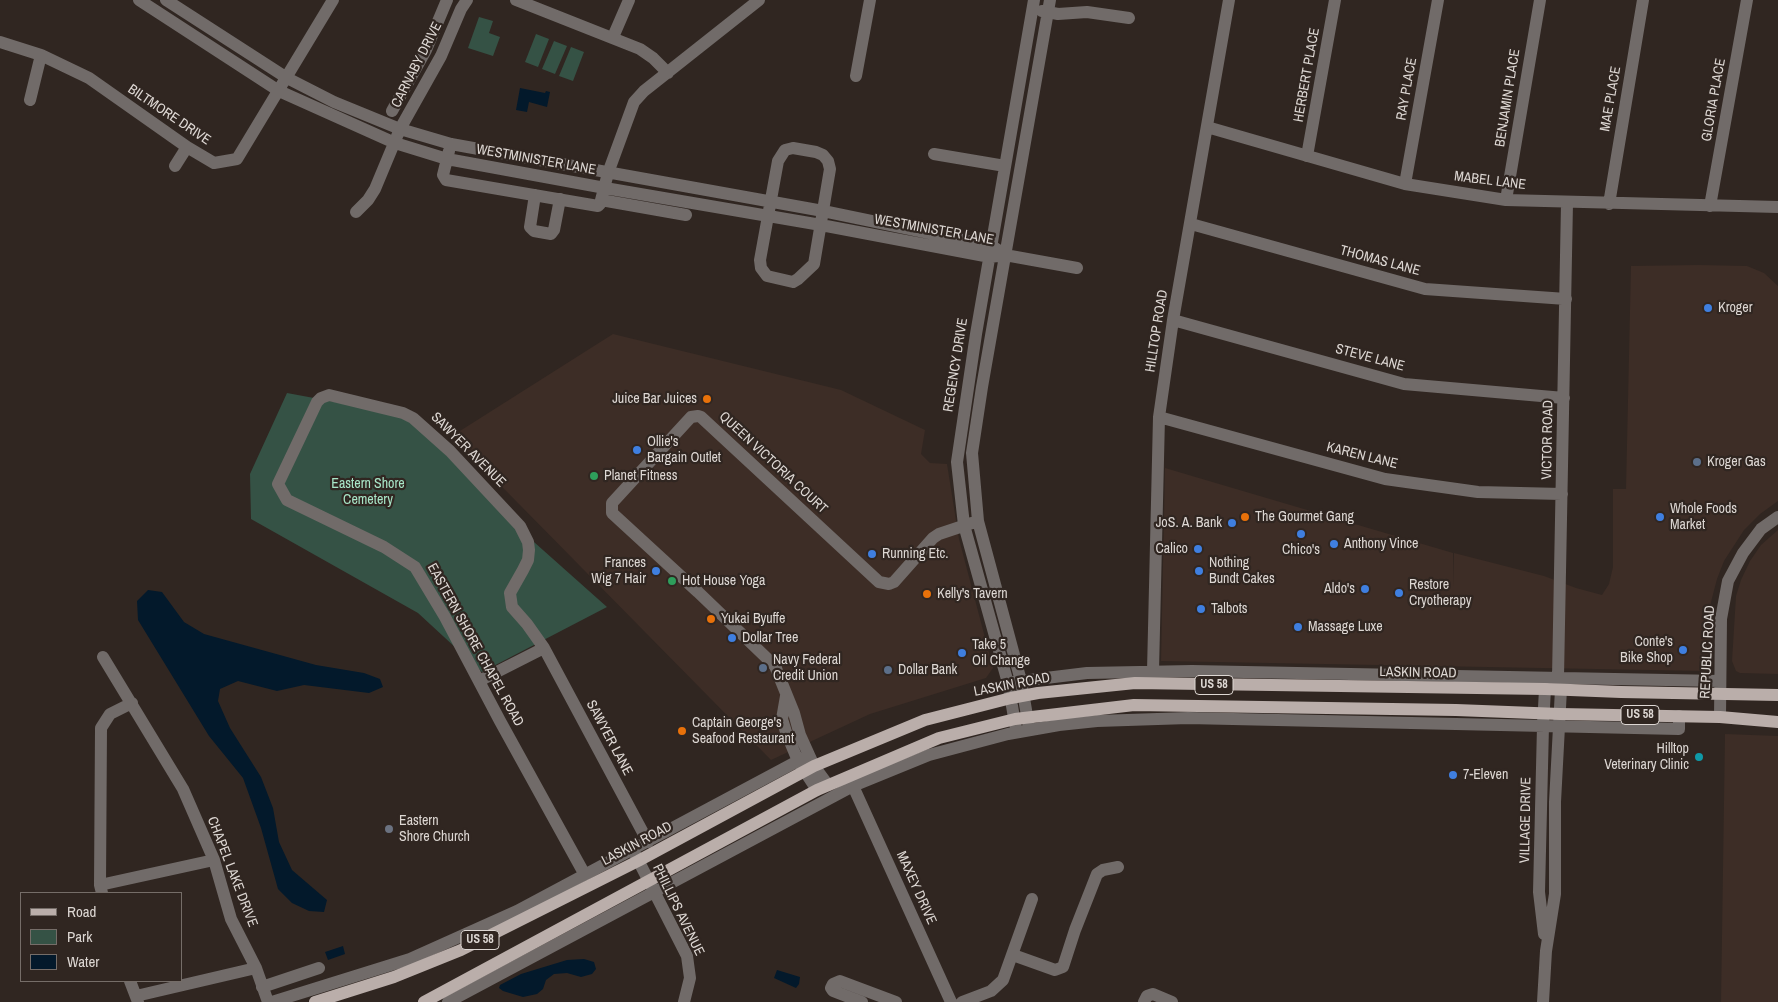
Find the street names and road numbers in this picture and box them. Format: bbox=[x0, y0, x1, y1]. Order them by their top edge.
street label: CARNABY DRIVE bbox=[388, 19, 446, 111]
street label: HERBERT PLACE bbox=[1290, 27, 1324, 123]
street label: BENJAMIN PLACE bbox=[1492, 48, 1524, 148]
street label: RAY PLACE bbox=[1393, 56, 1421, 122]
street label: GLORIA PLACE bbox=[1698, 57, 1730, 143]
street label: MAE PLACE bbox=[1597, 65, 1625, 133]
street label: BILTMORE DRIVE bbox=[124, 81, 214, 149]
street label: WESTMINISTER LANE bbox=[475, 141, 597, 179]
street label: MABEL LANE bbox=[1453, 168, 1527, 194]
street label: WESTMINISTER LANE bbox=[873, 211, 995, 249]
street label: THOMAS LANE bbox=[1338, 242, 1422, 280]
street label: HILLTOP ROAD bbox=[1142, 289, 1172, 373]
street label: REGENCY DRIVE bbox=[940, 317, 972, 413]
street label: STEVE LANE bbox=[1334, 341, 1406, 375]
street label: VICTOR ROAD bbox=[1539, 400, 1557, 480]
street label: QUEEN VICTORIA COURT bbox=[715, 408, 831, 518]
street label: SAWYER AVENUE bbox=[427, 409, 509, 491]
street label: KAREN LANE bbox=[1325, 439, 1399, 473]
street label: EASTERN SHORE CHAPEL ROAD bbox=[423, 561, 527, 729]
street label: REPUBLIC ROAD bbox=[1697, 605, 1719, 699]
street label: LASKIN ROAD bbox=[1379, 664, 1457, 682]
street label: LASKIN ROAD bbox=[973, 669, 1051, 701]
road number: US 58 bbox=[1195, 676, 1233, 694]
street label: SAWYER LANE bbox=[582, 698, 636, 778]
road number: US 58 bbox=[1621, 706, 1659, 724]
street label: VILLAGE DRIVE bbox=[1517, 777, 1535, 863]
street label: CHAPEL LAKE DRIVE bbox=[203, 814, 261, 930]
street label: LASKIN ROAD bbox=[599, 818, 675, 870]
street label: MAXEY DRIVE bbox=[892, 849, 940, 927]
street label: PHILLIPS AVENUE bbox=[649, 861, 707, 959]
road number: US 58 bbox=[461, 930, 499, 950]

